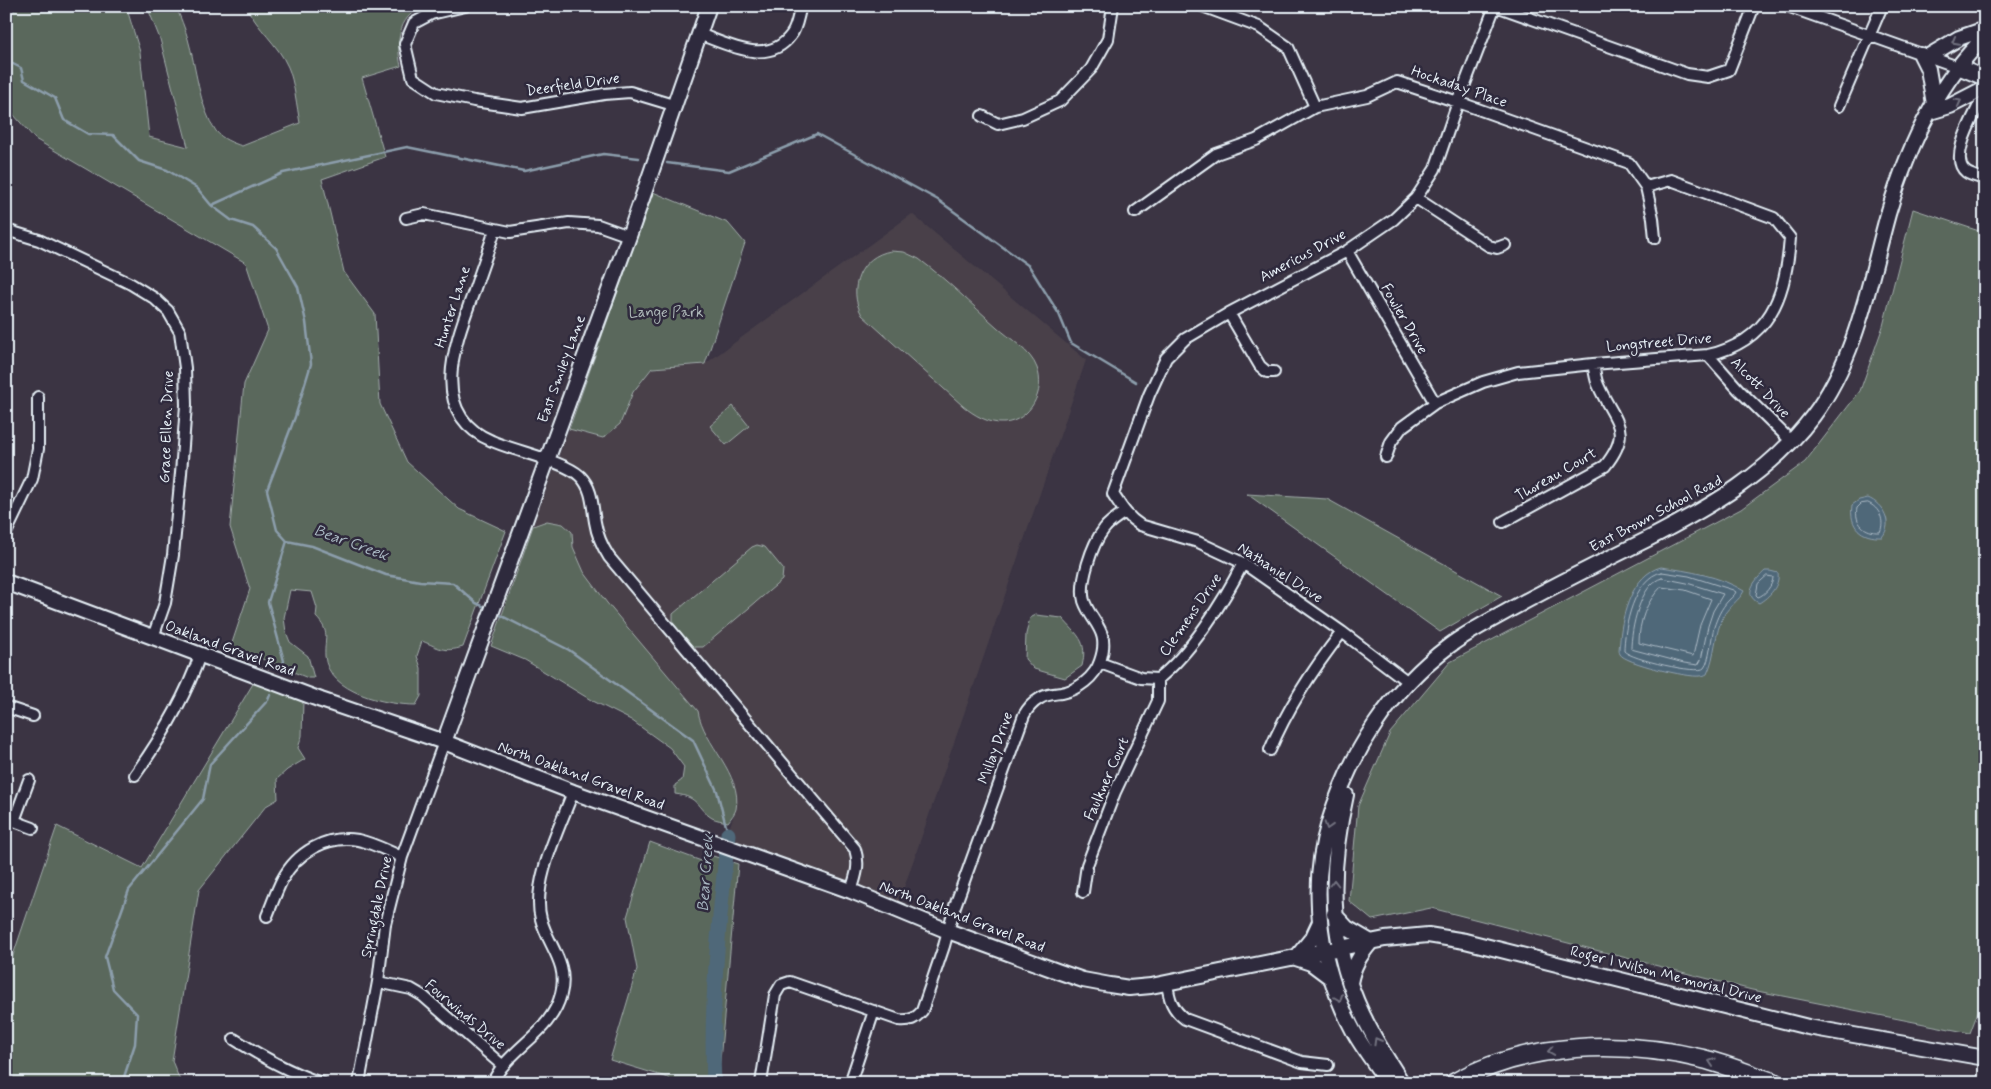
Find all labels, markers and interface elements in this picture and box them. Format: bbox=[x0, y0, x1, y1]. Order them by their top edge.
one-way arrow bbox=[1951, 35, 1960, 45]
street label: Hockaday Place bbox=[1408, 61, 1510, 113]
street label: Deerfield Drive bbox=[525, 69, 621, 101]
one-way arrow bbox=[1953, 98, 1962, 108]
street label: Americus Drive bbox=[1256, 225, 1350, 287]
street label: Hunter Lane bbox=[430, 263, 476, 351]
street label: Fowler Drive bbox=[1376, 280, 1432, 358]
park label: Lange Park bbox=[628, 303, 704, 324]
street label: East Smiley Lane bbox=[533, 312, 591, 426]
street label: Longstreet Drive bbox=[1605, 328, 1713, 359]
street label: Alcott Drive bbox=[1726, 353, 1794, 423]
street label: Grace Ellen Drive bbox=[155, 370, 179, 484]
street label: Thoreau Court bbox=[1512, 444, 1600, 506]
street label: East Brown School Road bbox=[1586, 471, 1726, 557]
water label: Bear Creek bbox=[311, 520, 392, 566]
street label: Nathaniel Drive bbox=[1233, 538, 1327, 608]
street label: Clemens Drive bbox=[1155, 569, 1227, 661]
street label: Oakland Gravel Road bbox=[162, 616, 298, 682]
street label: Millay Drive bbox=[974, 709, 1018, 787]
street label: Faulkner Court bbox=[1080, 734, 1134, 824]
street label: North Oakland Gravel Road bbox=[495, 737, 667, 816]
one-way arrow bbox=[1323, 822, 1333, 830]
water label: Bear Creek bbox=[693, 833, 719, 912]
street label: Springdale Drive bbox=[356, 854, 399, 960]
street label: North Oakland Gravel Road bbox=[876, 876, 1048, 958]
one-way arrow bbox=[1329, 879, 1339, 886]
street label: Roger I Wilson Memorial Drive bbox=[1568, 941, 1764, 1010]
street label: Fourwinds Drive bbox=[420, 975, 510, 1055]
one-way arrow bbox=[1333, 994, 1343, 1002]
one-way arrow bbox=[1373, 1038, 1383, 1047]
one-way arrow bbox=[1547, 1046, 1555, 1056]
one-way arrow bbox=[1708, 1058, 1717, 1068]

